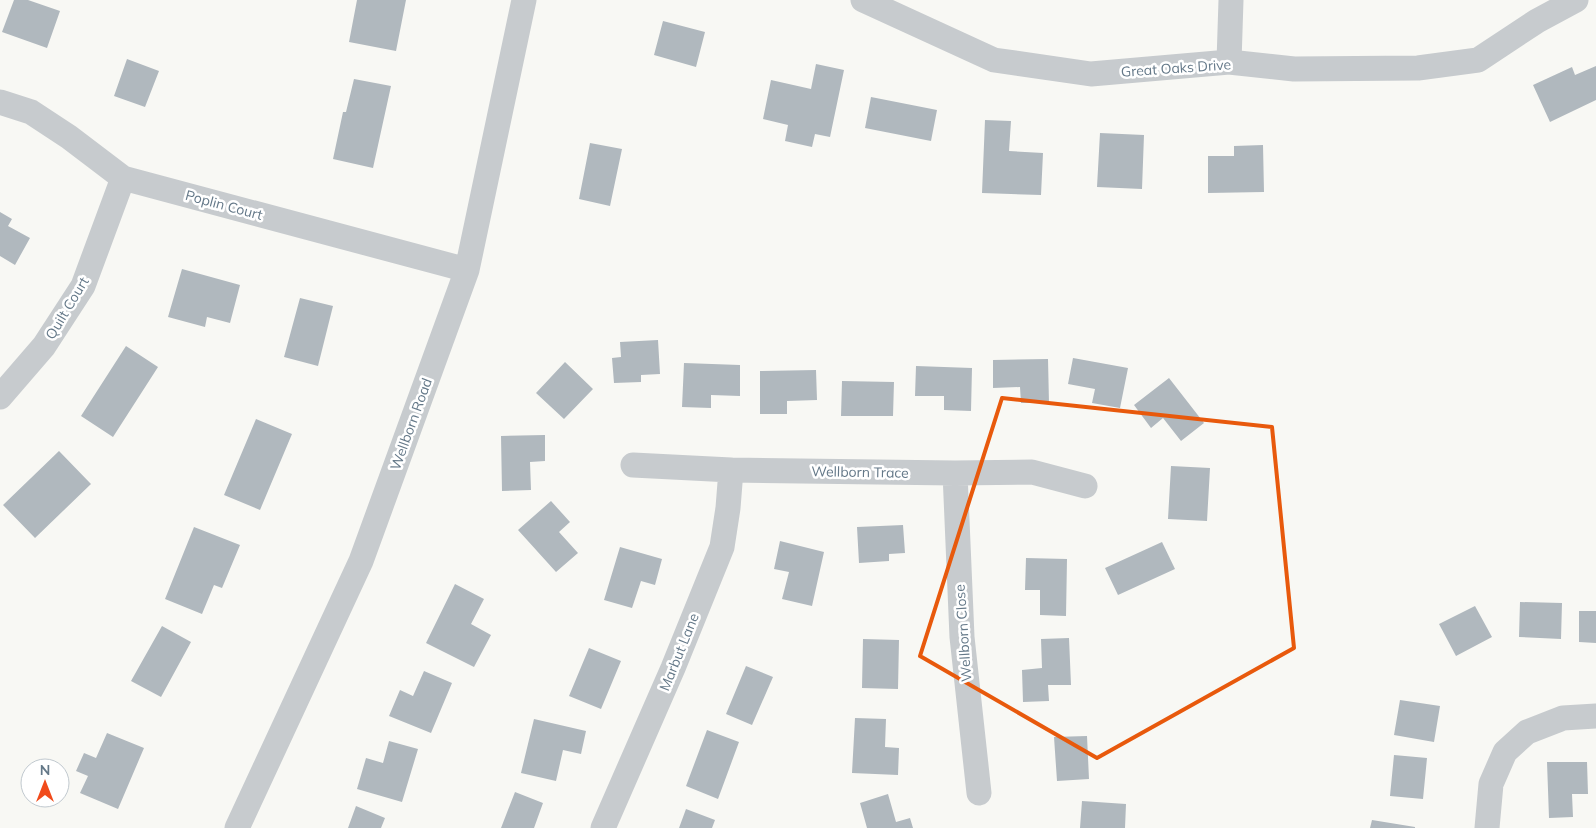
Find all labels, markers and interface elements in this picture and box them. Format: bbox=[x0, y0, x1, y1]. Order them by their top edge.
street label: Great Oaks Drive bbox=[1120, 55, 1232, 81]
street label: Poplin Court bbox=[183, 186, 265, 224]
street label: Quilt Court bbox=[41, 273, 93, 342]
street label: Wellborn Road bbox=[386, 375, 436, 473]
street label: Wellborn Trace bbox=[811, 462, 909, 482]
street label: Wellborn Close bbox=[951, 584, 975, 682]
street label: Marbut Lane bbox=[655, 610, 703, 694]
north arrow bbox=[20, 758, 70, 808]
text: N bbox=[40, 761, 50, 779]

